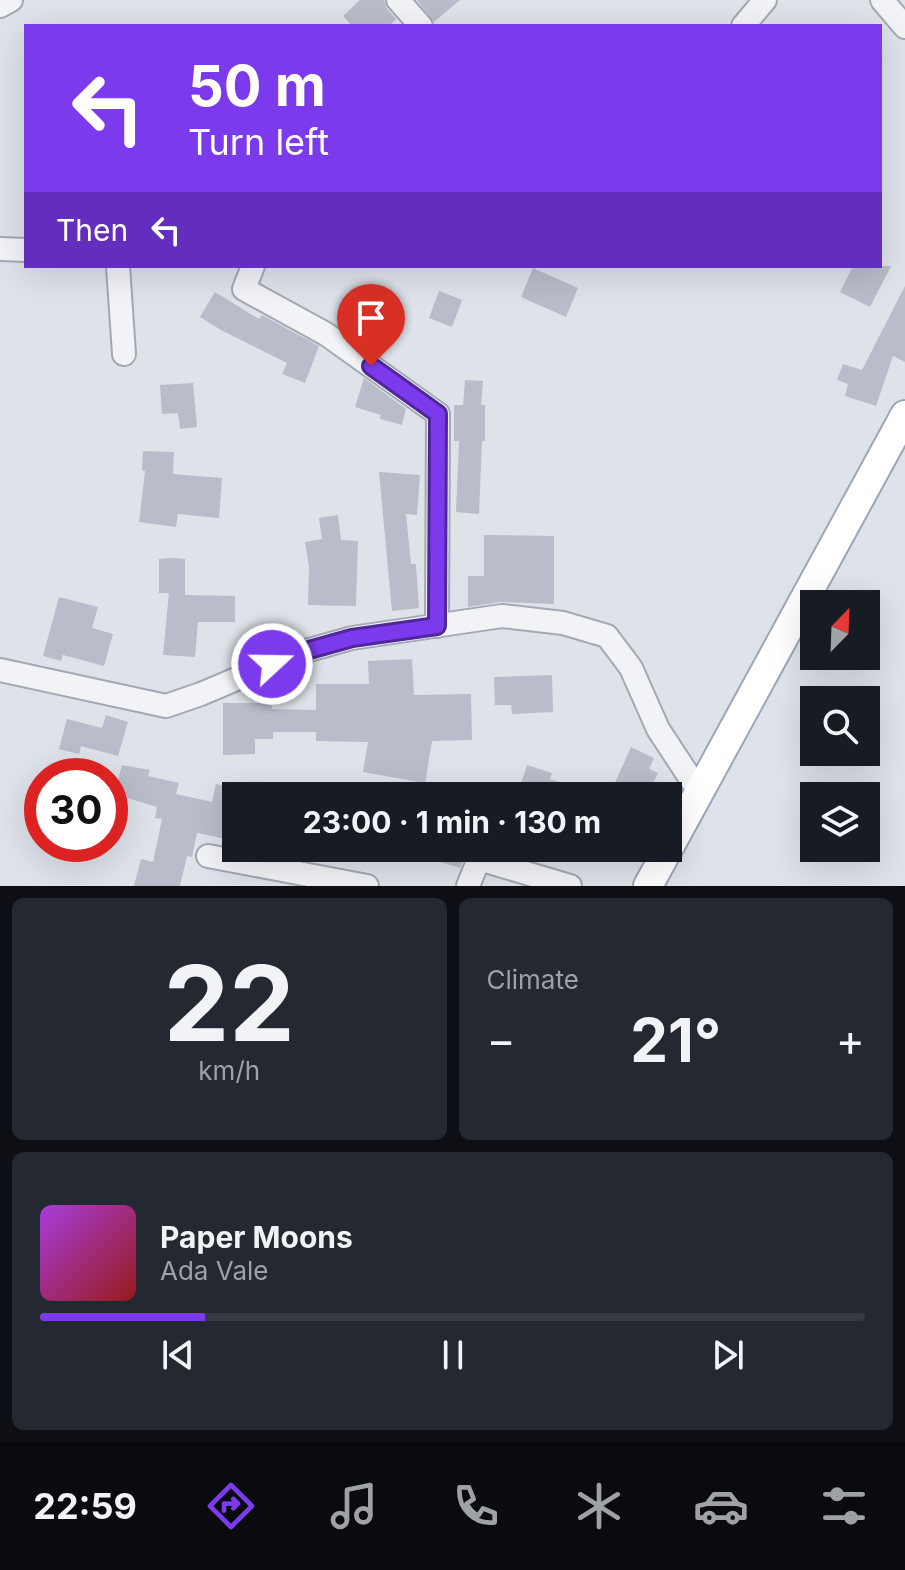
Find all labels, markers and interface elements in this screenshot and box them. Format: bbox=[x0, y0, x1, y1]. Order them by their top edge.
text: 50 m bbox=[188, 52, 326, 120]
icon: left bbox=[56, 56, 160, 160]
text: Turn left bbox=[188, 120, 329, 164]
icon: left bbox=[144, 208, 188, 252]
text: Then bbox=[56, 212, 128, 248]
pin bbox=[337, 284, 405, 366]
icon: arrive bbox=[349, 296, 393, 340]
north arrow bbox=[800, 590, 880, 670]
map controls bbox=[800, 590, 880, 862]
position arrow bbox=[230, 622, 314, 706]
button: search bbox=[800, 686, 880, 766]
speed limit sign: 30 bbox=[24, 758, 128, 862]
button: layers bbox=[800, 782, 880, 862]
text: 23:00 · 1 min · 130 m bbox=[303, 804, 601, 840]
text: 22 bbox=[164, 940, 295, 1066]
text: Climate bbox=[487, 964, 579, 995]
text: 21° bbox=[630, 1004, 721, 1076]
text: − bbox=[487, 1013, 516, 1067]
text: + bbox=[836, 1013, 865, 1067]
text: km/h bbox=[198, 1055, 260, 1086]
text: Paper Moons bbox=[160, 1219, 353, 1255]
text: Ada Vale bbox=[160, 1255, 268, 1286]
icon: previous bbox=[156, 1333, 200, 1377]
icon: pause bbox=[431, 1333, 475, 1377]
icon: next bbox=[706, 1333, 750, 1377]
icon: directions bbox=[203, 1478, 259, 1534]
icon: music bbox=[326, 1478, 382, 1534]
icon: phone bbox=[448, 1478, 504, 1534]
icon: climate bbox=[571, 1478, 627, 1534]
icon: car bbox=[693, 1478, 749, 1534]
icon: filters bbox=[816, 1478, 872, 1534]
text: 22:59 bbox=[33, 1484, 137, 1528]

